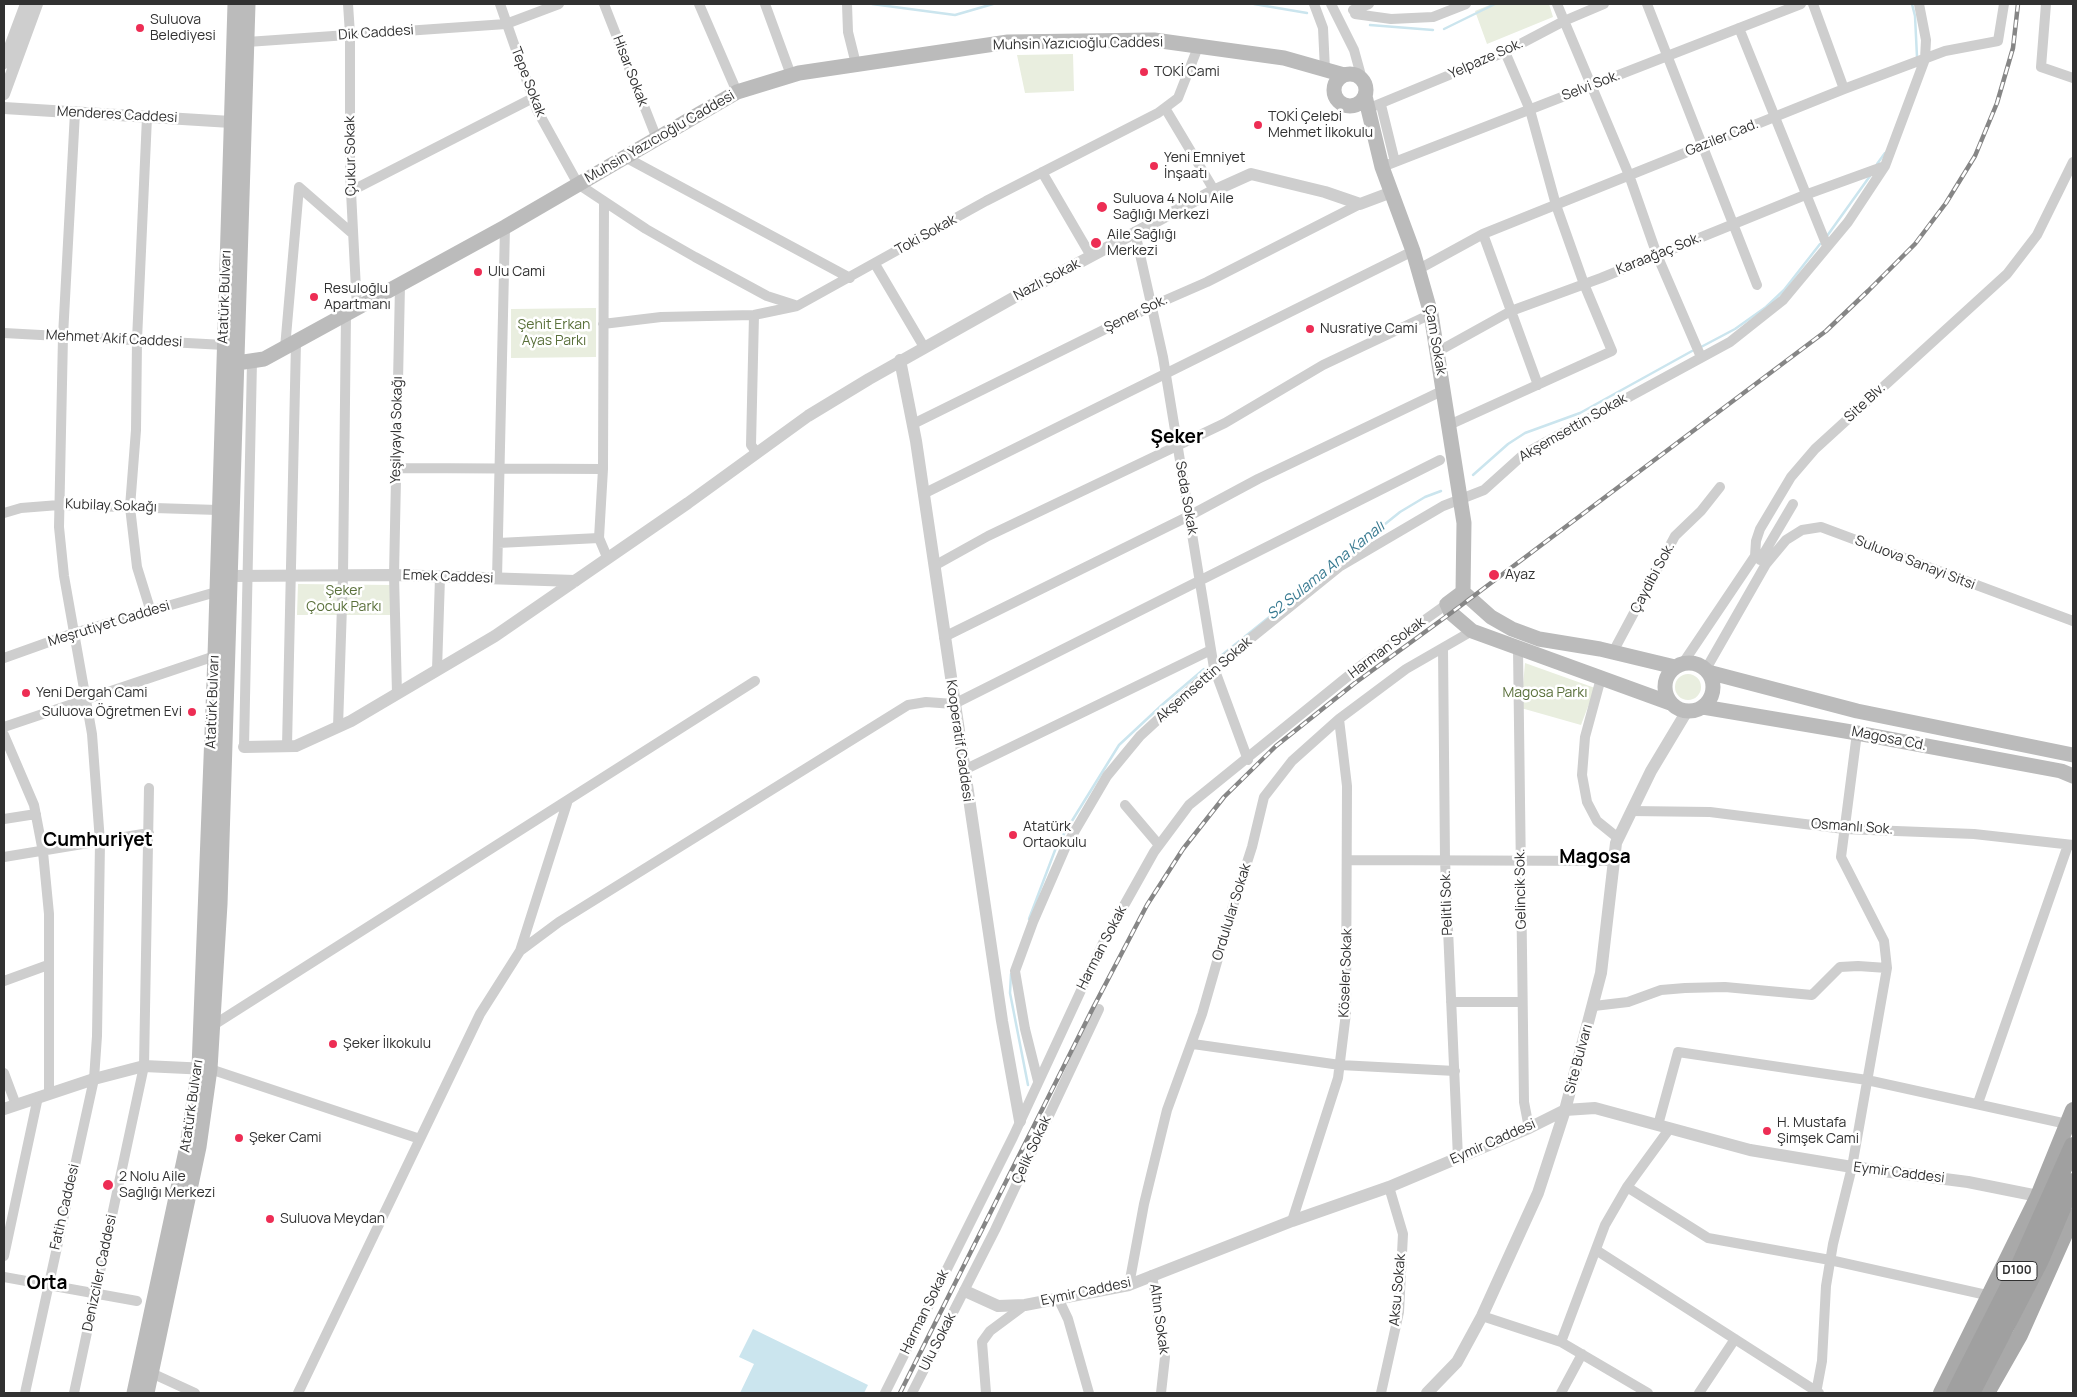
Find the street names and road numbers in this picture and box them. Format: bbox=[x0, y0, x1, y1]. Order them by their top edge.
street label: Dik Caddesi bbox=[338, 22, 414, 44]
street label: Hisar Sokak bbox=[609, 33, 651, 109]
street label: Muhsin Yazıcıoğlu Caddesi bbox=[993, 34, 1163, 54]
street label: Yelpaze Sok. bbox=[1446, 35, 1526, 83]
street label: Tepe Sokak bbox=[507, 45, 549, 119]
street label: Selvi Sok. bbox=[1560, 67, 1622, 105]
street label: Muhsin Yazıcıoğlu Caddesi bbox=[582, 87, 738, 187]
street label: Menderes Caddesi bbox=[56, 103, 178, 127]
street label: Çukur Sokak bbox=[342, 116, 360, 196]
street label: Gaziler Cad. bbox=[1683, 116, 1761, 160]
street label: Toki Sokak bbox=[893, 211, 959, 259]
street label: Karaağaç Sok. bbox=[1614, 229, 1704, 279]
street label: Atatürk Bulvarı bbox=[215, 250, 235, 344]
street label: Nazlı Sokak bbox=[1011, 256, 1083, 304]
street label: Şener Sok. bbox=[1102, 291, 1170, 337]
street label: Çam Sokak bbox=[1421, 304, 1449, 376]
street label: Mehmet Akif Caddesi bbox=[45, 327, 183, 351]
street label: Yeşilyayla Sokağı bbox=[388, 376, 406, 484]
street label: Site Blv. bbox=[1841, 380, 1889, 426]
street label: Akşemsettin Sokak bbox=[1516, 390, 1630, 466]
street label: Seda Sokak bbox=[1171, 460, 1201, 536]
street label: Kubilay Sokağı bbox=[65, 496, 157, 516]
street label: Suluova Sanayi Sitsi bbox=[1852, 532, 1978, 594]
street label: Çaydibi Sok. bbox=[1627, 540, 1679, 616]
street label: Emek Caddesi bbox=[402, 567, 494, 587]
street label: Meşrutiyet Caddesi bbox=[46, 597, 172, 651]
street label: Harman Sokak bbox=[1345, 614, 1429, 682]
street label: Akşemsettin Sokak bbox=[1153, 634, 1255, 726]
street label: Atatürk Bulvarı bbox=[203, 655, 223, 749]
street label: Kooperatif Caddesi bbox=[942, 679, 976, 803]
street label: Magosa Cd. bbox=[1850, 724, 1928, 754]
street label: Osmanlı Sok. bbox=[1810, 816, 1894, 838]
street label: Gelincik Sok. bbox=[1512, 848, 1530, 930]
street label: Ordulular Sokak bbox=[1209, 861, 1255, 963]
street label: Pelitli Sok. bbox=[1437, 870, 1457, 936]
street label: Harman Sokak bbox=[1074, 903, 1130, 993]
street label: Köseler Sokak bbox=[1336, 928, 1356, 1018]
street label: Site Bulvarı bbox=[1562, 1022, 1596, 1096]
street label: Atatürk Bulvarı bbox=[177, 1058, 207, 1154]
street label: Çelik Sokak bbox=[1009, 1113, 1055, 1187]
street label: Eymir Caddesi bbox=[1448, 1116, 1538, 1168]
street label: Eymir Caddesi bbox=[1853, 1159, 1945, 1187]
street label: Fatih Caddesi bbox=[47, 1162, 83, 1252]
street label: Denizciler Caddesi bbox=[79, 1213, 121, 1333]
street label: Aksu Sokak bbox=[1386, 1253, 1410, 1327]
road number: D100 bbox=[1997, 1262, 2037, 1280]
street label: Harman Sokak bbox=[897, 1267, 953, 1357]
street label: Eymir Caddesi bbox=[1039, 1274, 1133, 1310]
street label: Altın Sokak bbox=[1146, 1283, 1172, 1355]
street label: Ulu Sokak bbox=[916, 1310, 960, 1374]

